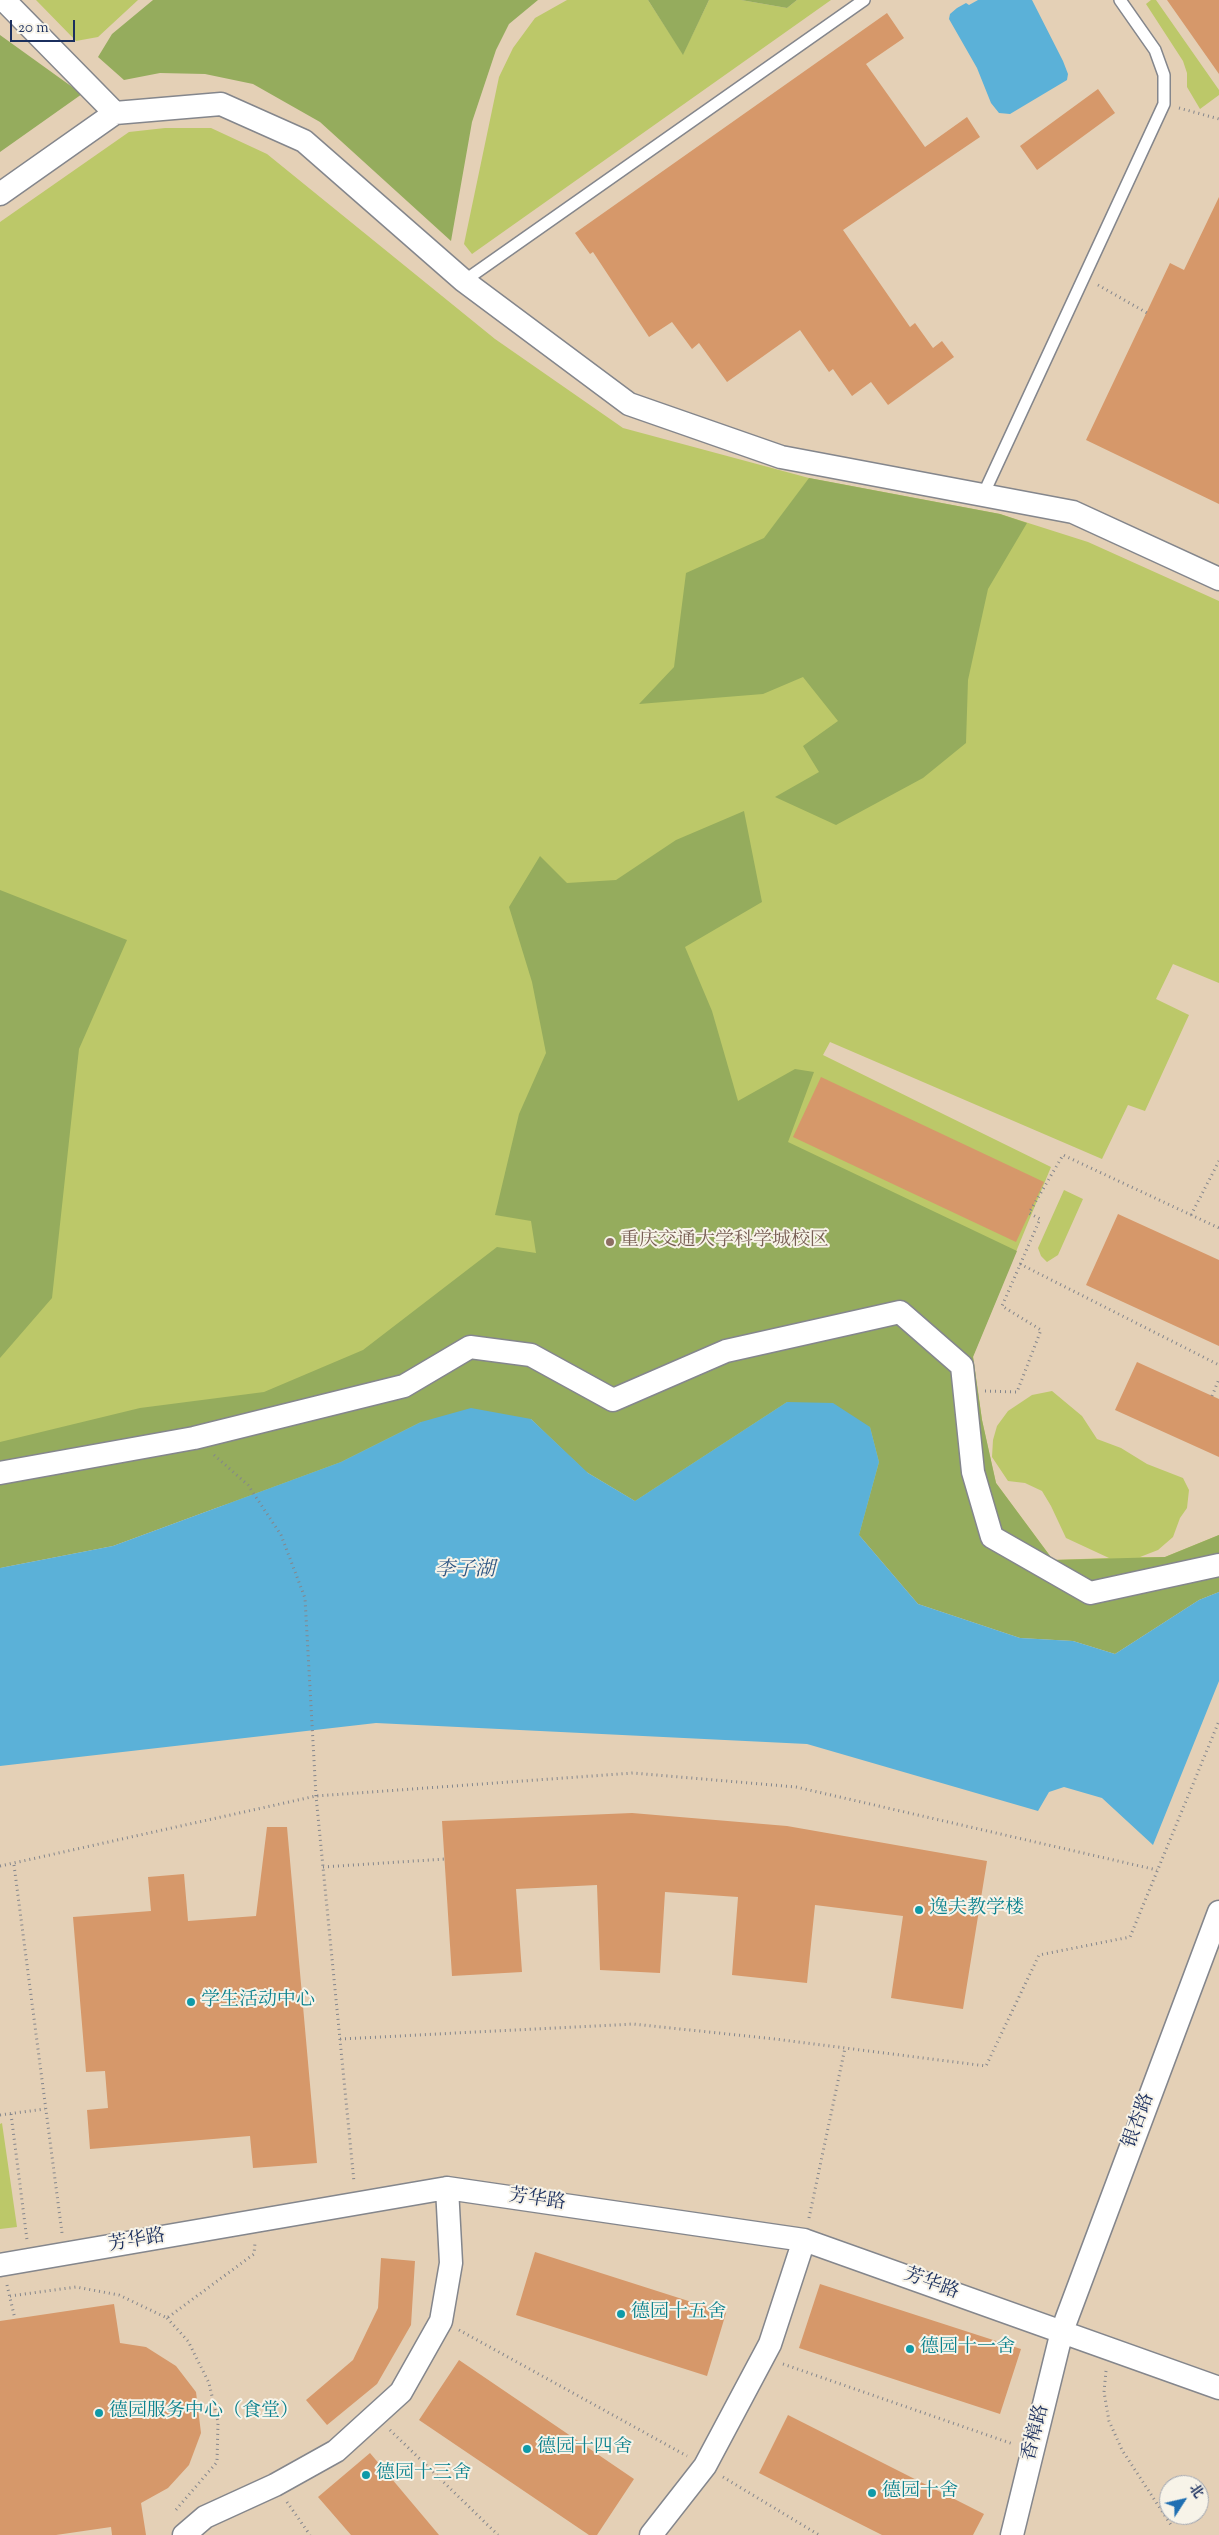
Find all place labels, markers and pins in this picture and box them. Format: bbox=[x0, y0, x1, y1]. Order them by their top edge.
place label: 重庆交通大学科学城校区 bbox=[620, 1231, 829, 1253]
marker: 重庆交通大学科学城校区 bbox=[604, 1236, 616, 1248]
place label: 逸夫教学楼 bbox=[929, 1899, 1024, 1921]
marker: 逸夫教学楼 bbox=[913, 1904, 925, 1916]
place label: 学生活动中心 bbox=[201, 1991, 315, 2013]
marker: 学生活动中心 bbox=[185, 1996, 197, 2008]
place label: 德园十五舍 bbox=[631, 2303, 726, 2325]
marker: 德园十五舍 bbox=[615, 2308, 627, 2320]
place label: 德园十一舍 bbox=[920, 2338, 1015, 2360]
marker: 德园十一舍 bbox=[904, 2343, 916, 2355]
place label: 德园服务中心（食堂） bbox=[109, 2402, 299, 2424]
marker: 德园服务中心（食堂） bbox=[93, 2407, 105, 2419]
place label: 德园十四舍 bbox=[537, 2438, 632, 2460]
marker: 德园十四舍 bbox=[521, 2443, 533, 2455]
place label: 德园十三舍 bbox=[376, 2464, 471, 2486]
marker: 德园十三舍 bbox=[360, 2469, 372, 2481]
place label: 德园十舍 bbox=[882, 2482, 958, 2504]
marker: 德园十舍 bbox=[866, 2487, 878, 2499]

